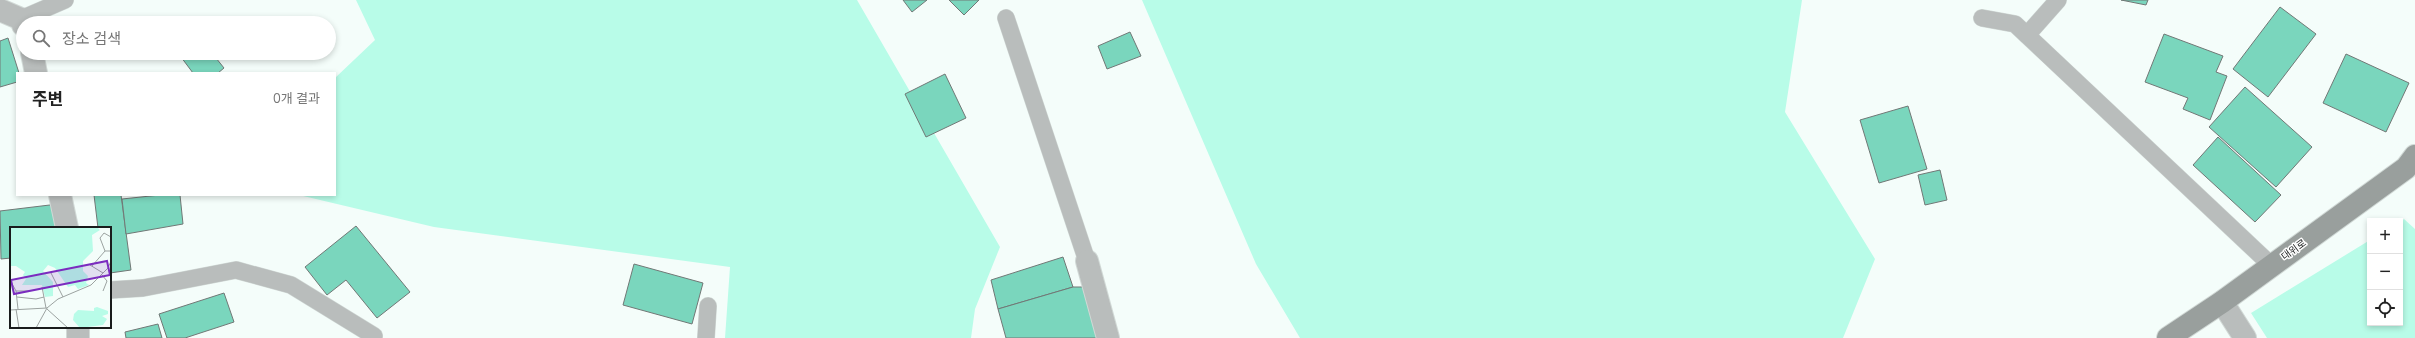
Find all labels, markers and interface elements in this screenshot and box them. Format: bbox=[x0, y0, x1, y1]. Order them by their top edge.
search box bbox=[16, 16, 336, 60]
icon: search bbox=[30, 27, 52, 49]
text: 장소 검색 bbox=[62, 29, 121, 49]
text: 주변 bbox=[32, 88, 63, 111]
text: 0개 결과 bbox=[273, 90, 320, 108]
map controls bbox=[2367, 218, 2403, 326]
button: + bbox=[2367, 218, 2403, 254]
inset map bbox=[10, 227, 111, 328]
street label: 대위로 bbox=[2279, 236, 2309, 264]
button: − bbox=[2367, 254, 2403, 290]
button: locate bbox=[2367, 290, 2403, 326]

